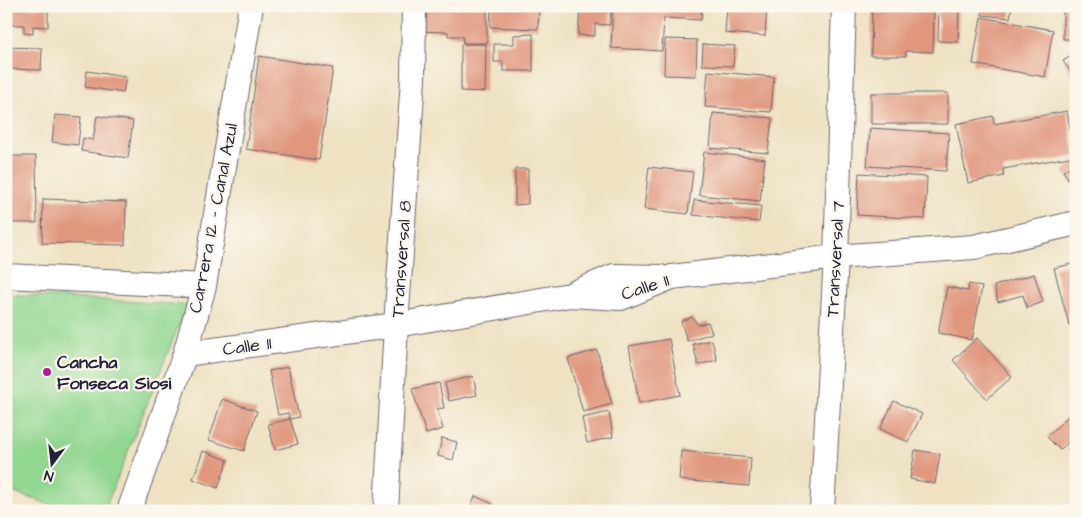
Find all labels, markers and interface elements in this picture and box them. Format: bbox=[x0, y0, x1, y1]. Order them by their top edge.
street label: Carrera 12 - Canal Azul bbox=[183, 121, 244, 315]
street label: Transversal 8 bbox=[385, 199, 418, 318]
street label: Transversal 7 bbox=[820, 200, 851, 318]
street label: Calle 11 bbox=[618, 268, 672, 307]
street label: Calle 11 bbox=[221, 331, 273, 362]
place label: Cancha Fonseca Siosi bbox=[57, 350, 172, 396]
marker: Cancha Fonseca Siosi bbox=[41, 366, 53, 378]
north arrow bbox=[28, 440, 78, 490]
text: N bbox=[42, 465, 56, 486]

